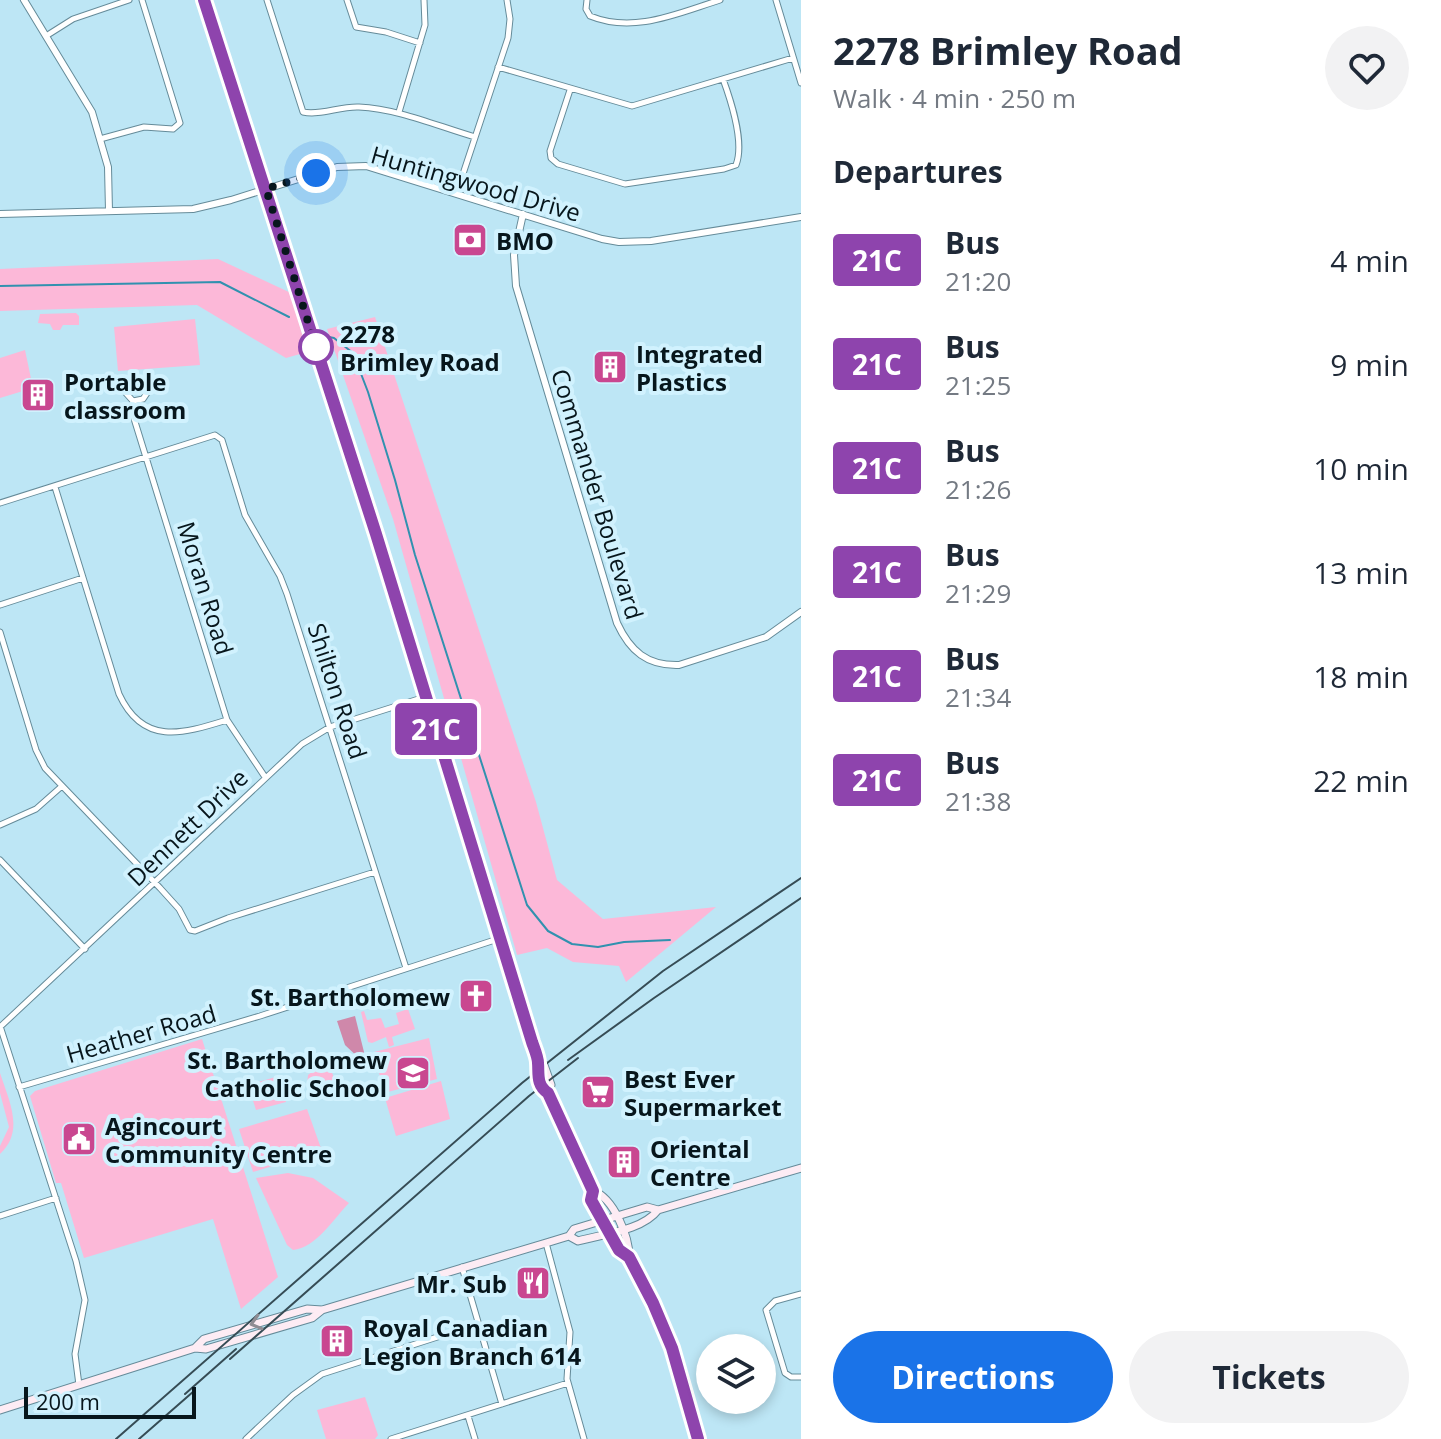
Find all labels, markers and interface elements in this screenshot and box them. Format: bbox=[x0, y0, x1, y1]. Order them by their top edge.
text: 2278 Brimley Road bbox=[833, 24, 1183, 76]
button: heart bbox=[1325, 26, 1409, 110]
text: Walk · 4 min · 250 m bbox=[833, 80, 1076, 116]
street label: Huntingwood Drive bbox=[367, 137, 585, 229]
text: Departures bbox=[833, 151, 1003, 192]
your location bbox=[296, 153, 336, 193]
bank icon: BMO bbox=[451, 221, 489, 259]
text: Bus bbox=[945, 222, 1000, 263]
place label: BMO bbox=[496, 224, 554, 257]
text: 4 min bbox=[1330, 240, 1409, 281]
text: 21C bbox=[852, 241, 902, 279]
text: 21:20 bbox=[945, 263, 1011, 299]
place label: 2278 Brimley Road bbox=[340, 317, 500, 378]
text: Bus bbox=[945, 326, 1000, 367]
marker: 2278 Brimley Road bbox=[299, 330, 333, 364]
place label: Integrated Plastics bbox=[636, 337, 763, 398]
text: 9 min bbox=[1330, 344, 1409, 385]
text: 21C bbox=[852, 345, 902, 383]
building icon: Integrated Plastics bbox=[591, 348, 629, 386]
place label: Portable classroom bbox=[64, 365, 186, 426]
street label: Commander Boulevard bbox=[544, 365, 652, 623]
text: 21:25 bbox=[945, 367, 1011, 403]
building icon: Portable classroom bbox=[19, 376, 57, 414]
text: Bus bbox=[945, 430, 1000, 471]
text: 10 min bbox=[1313, 448, 1409, 489]
text: 21C bbox=[852, 449, 902, 487]
text: 21:26 bbox=[945, 471, 1011, 507]
street label: Moran Road bbox=[170, 517, 242, 659]
text: Bus bbox=[945, 534, 1000, 575]
text: 13 min bbox=[1313, 552, 1409, 593]
text: 21C bbox=[852, 553, 902, 591]
text: 21:29 bbox=[945, 575, 1011, 611]
street label: Shilton Road bbox=[300, 619, 376, 763]
text: Bus bbox=[945, 638, 1000, 679]
text: 18 min bbox=[1313, 656, 1409, 697]
text: 21C bbox=[852, 657, 902, 695]
text: 21:34 bbox=[945, 679, 1011, 715]
line badge: 21C bbox=[390, 703, 482, 755]
text: 21C bbox=[411, 710, 461, 748]
text: Bus bbox=[945, 742, 1000, 783]
text: 22 min bbox=[1313, 760, 1409, 801]
street label: Dennett Drive bbox=[119, 761, 255, 893]
text: 21C bbox=[852, 761, 902, 799]
text: 21:38 bbox=[945, 783, 1011, 819]
church icon: St. Bartholomew bbox=[457, 977, 495, 1015]
place label: St. Bartholomew bbox=[250, 980, 450, 1013]
street label: Heather Road bbox=[62, 996, 220, 1070]
place label: St. Bartholomew Catholic School bbox=[187, 1043, 387, 1104]
school or university icon: St. Bartholomew Catholic School bbox=[394, 1054, 432, 1092]
place label: Best Ever Supermarket bbox=[624, 1062, 782, 1123]
supermarket icon: Best Ever Supermarket bbox=[579, 1073, 617, 1111]
place label: Agincourt Community Centre bbox=[105, 1109, 332, 1170]
public building icon: Agincourt Community Centre bbox=[60, 1120, 98, 1158]
place label: Oriental Centre bbox=[650, 1132, 750, 1193]
building icon: Oriental Centre bbox=[605, 1143, 643, 1181]
restaurant icon: Mr. Sub bbox=[514, 1264, 552, 1302]
place label: Mr. Sub bbox=[416, 1267, 507, 1300]
place label: Royal Canadian Legion Branch 614 bbox=[363, 1311, 582, 1372]
one-way arrow bbox=[250, 1314, 264, 1330]
building icon: Royal Canadian Legion Branch 614 bbox=[318, 1322, 356, 1360]
button: Directions bbox=[833, 1331, 1113, 1423]
button: Tickets bbox=[1129, 1331, 1409, 1423]
map controls bbox=[696, 1334, 776, 1414]
button: layers bbox=[696, 1334, 776, 1414]
scale bar bbox=[24, 1383, 196, 1419]
text: 200 m bbox=[36, 1386, 100, 1416]

